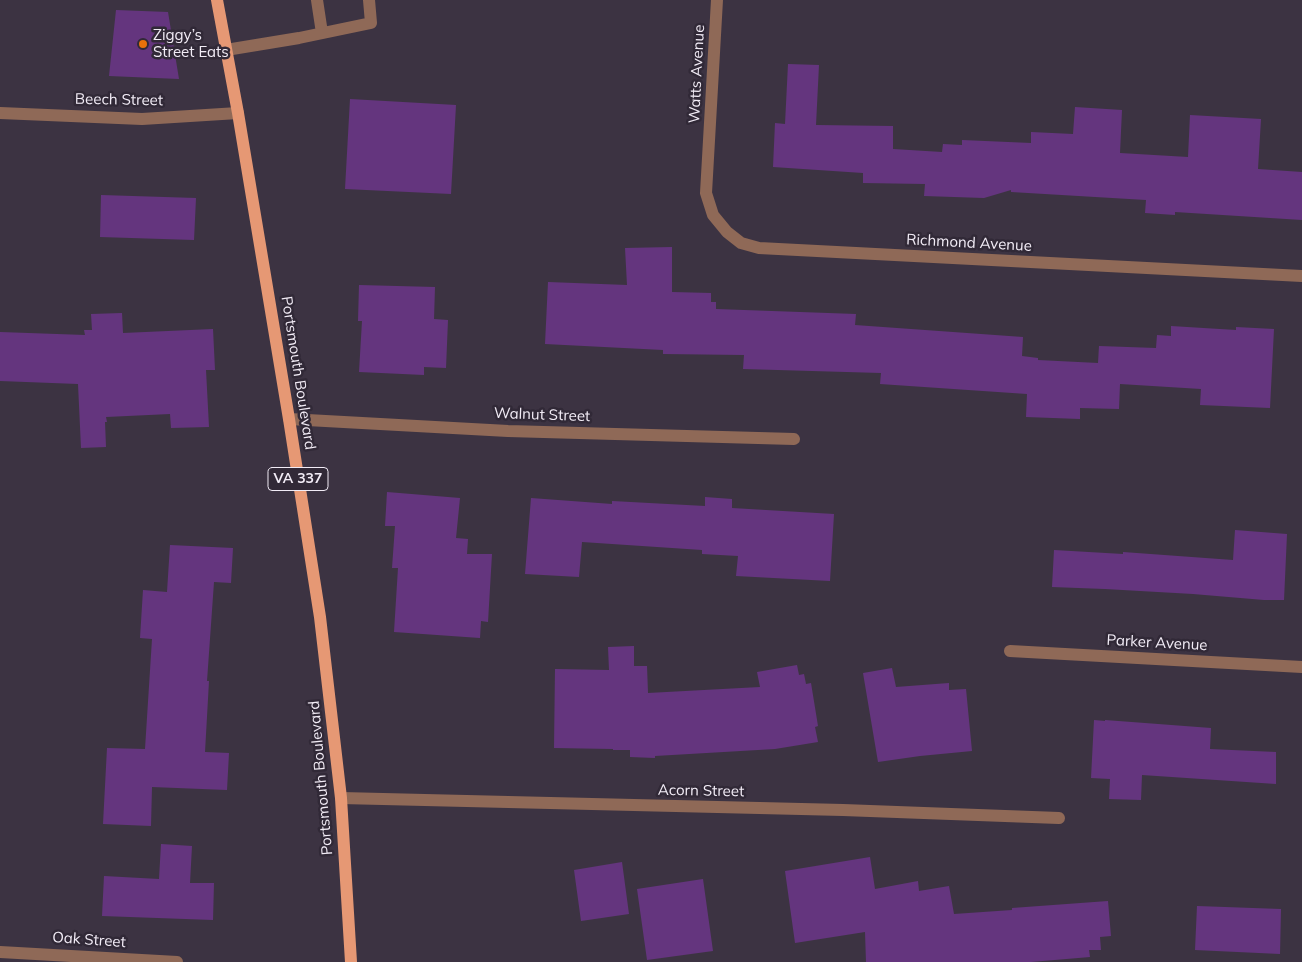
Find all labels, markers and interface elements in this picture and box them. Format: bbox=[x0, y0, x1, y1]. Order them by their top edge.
street label: Watts Avenue bbox=[685, 24, 709, 124]
place label: Ziggy’s Street Eats bbox=[153, 26, 229, 61]
marker: Ziggy’s Street Eats bbox=[137, 38, 149, 50]
street label: Beech Street bbox=[75, 90, 163, 110]
street label: Richmond Avenue bbox=[906, 231, 1032, 255]
street label: Portsmouth Boulevard bbox=[277, 295, 319, 451]
street label: Walnut Street bbox=[493, 404, 591, 426]
road number: VA 337 bbox=[268, 468, 328, 490]
street label: Parker Avenue bbox=[1106, 631, 1208, 655]
street label: Portsmouth Boulevard bbox=[305, 700, 337, 856]
street label: Acorn Street bbox=[658, 781, 744, 801]
street label: Oak Street bbox=[52, 928, 126, 952]

